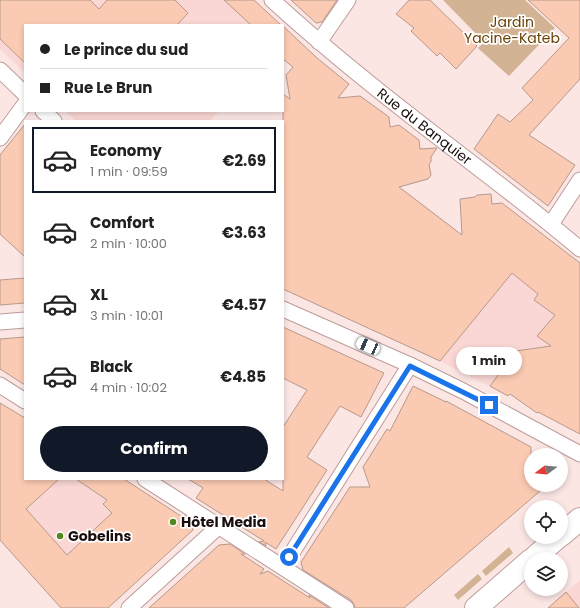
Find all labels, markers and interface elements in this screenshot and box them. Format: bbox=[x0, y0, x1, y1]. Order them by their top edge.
park label: Jardin Yacine-Kateb bbox=[464, 12, 560, 48]
text: Le prince du sud bbox=[64, 39, 188, 60]
text: Rue Le Brun bbox=[64, 77, 152, 98]
street label: Rue du Banquier bbox=[373, 83, 476, 169]
text: Economy bbox=[90, 140, 162, 161]
icon: car bbox=[42, 142, 78, 178]
text: €2.69 bbox=[222, 150, 266, 171]
text: 1 min · 09:59 bbox=[90, 162, 168, 181]
text: Comfort bbox=[90, 212, 154, 233]
icon: car bbox=[42, 214, 78, 250]
text: €3.63 bbox=[222, 222, 266, 243]
text: 2 min · 10:00 bbox=[90, 234, 167, 253]
text: XL bbox=[90, 284, 108, 305]
icon: car bbox=[42, 286, 78, 322]
text: €4.57 bbox=[222, 294, 266, 315]
text: 3 min · 10:01 bbox=[90, 306, 163, 325]
car bbox=[355, 336, 381, 356]
callout: 1 min bbox=[456, 347, 522, 375]
text: 1 min bbox=[472, 351, 506, 370]
text: Black bbox=[90, 356, 133, 377]
icon: car bbox=[42, 358, 78, 394]
text: €4.85 bbox=[220, 366, 266, 387]
text: 4 min · 10:02 bbox=[90, 378, 167, 397]
route end bbox=[480, 396, 498, 414]
button: Confirm bbox=[40, 426, 268, 472]
north arrow bbox=[524, 448, 568, 492]
map controls bbox=[524, 448, 568, 596]
button: locate bbox=[524, 500, 568, 544]
place label: Hôtel Media bbox=[181, 512, 266, 532]
marker: Hôtel Media bbox=[168, 517, 178, 527]
place label: Gobelins bbox=[68, 526, 131, 546]
marker: Gobelins bbox=[55, 531, 65, 541]
route start bbox=[280, 548, 298, 566]
button: layers bbox=[524, 552, 568, 596]

